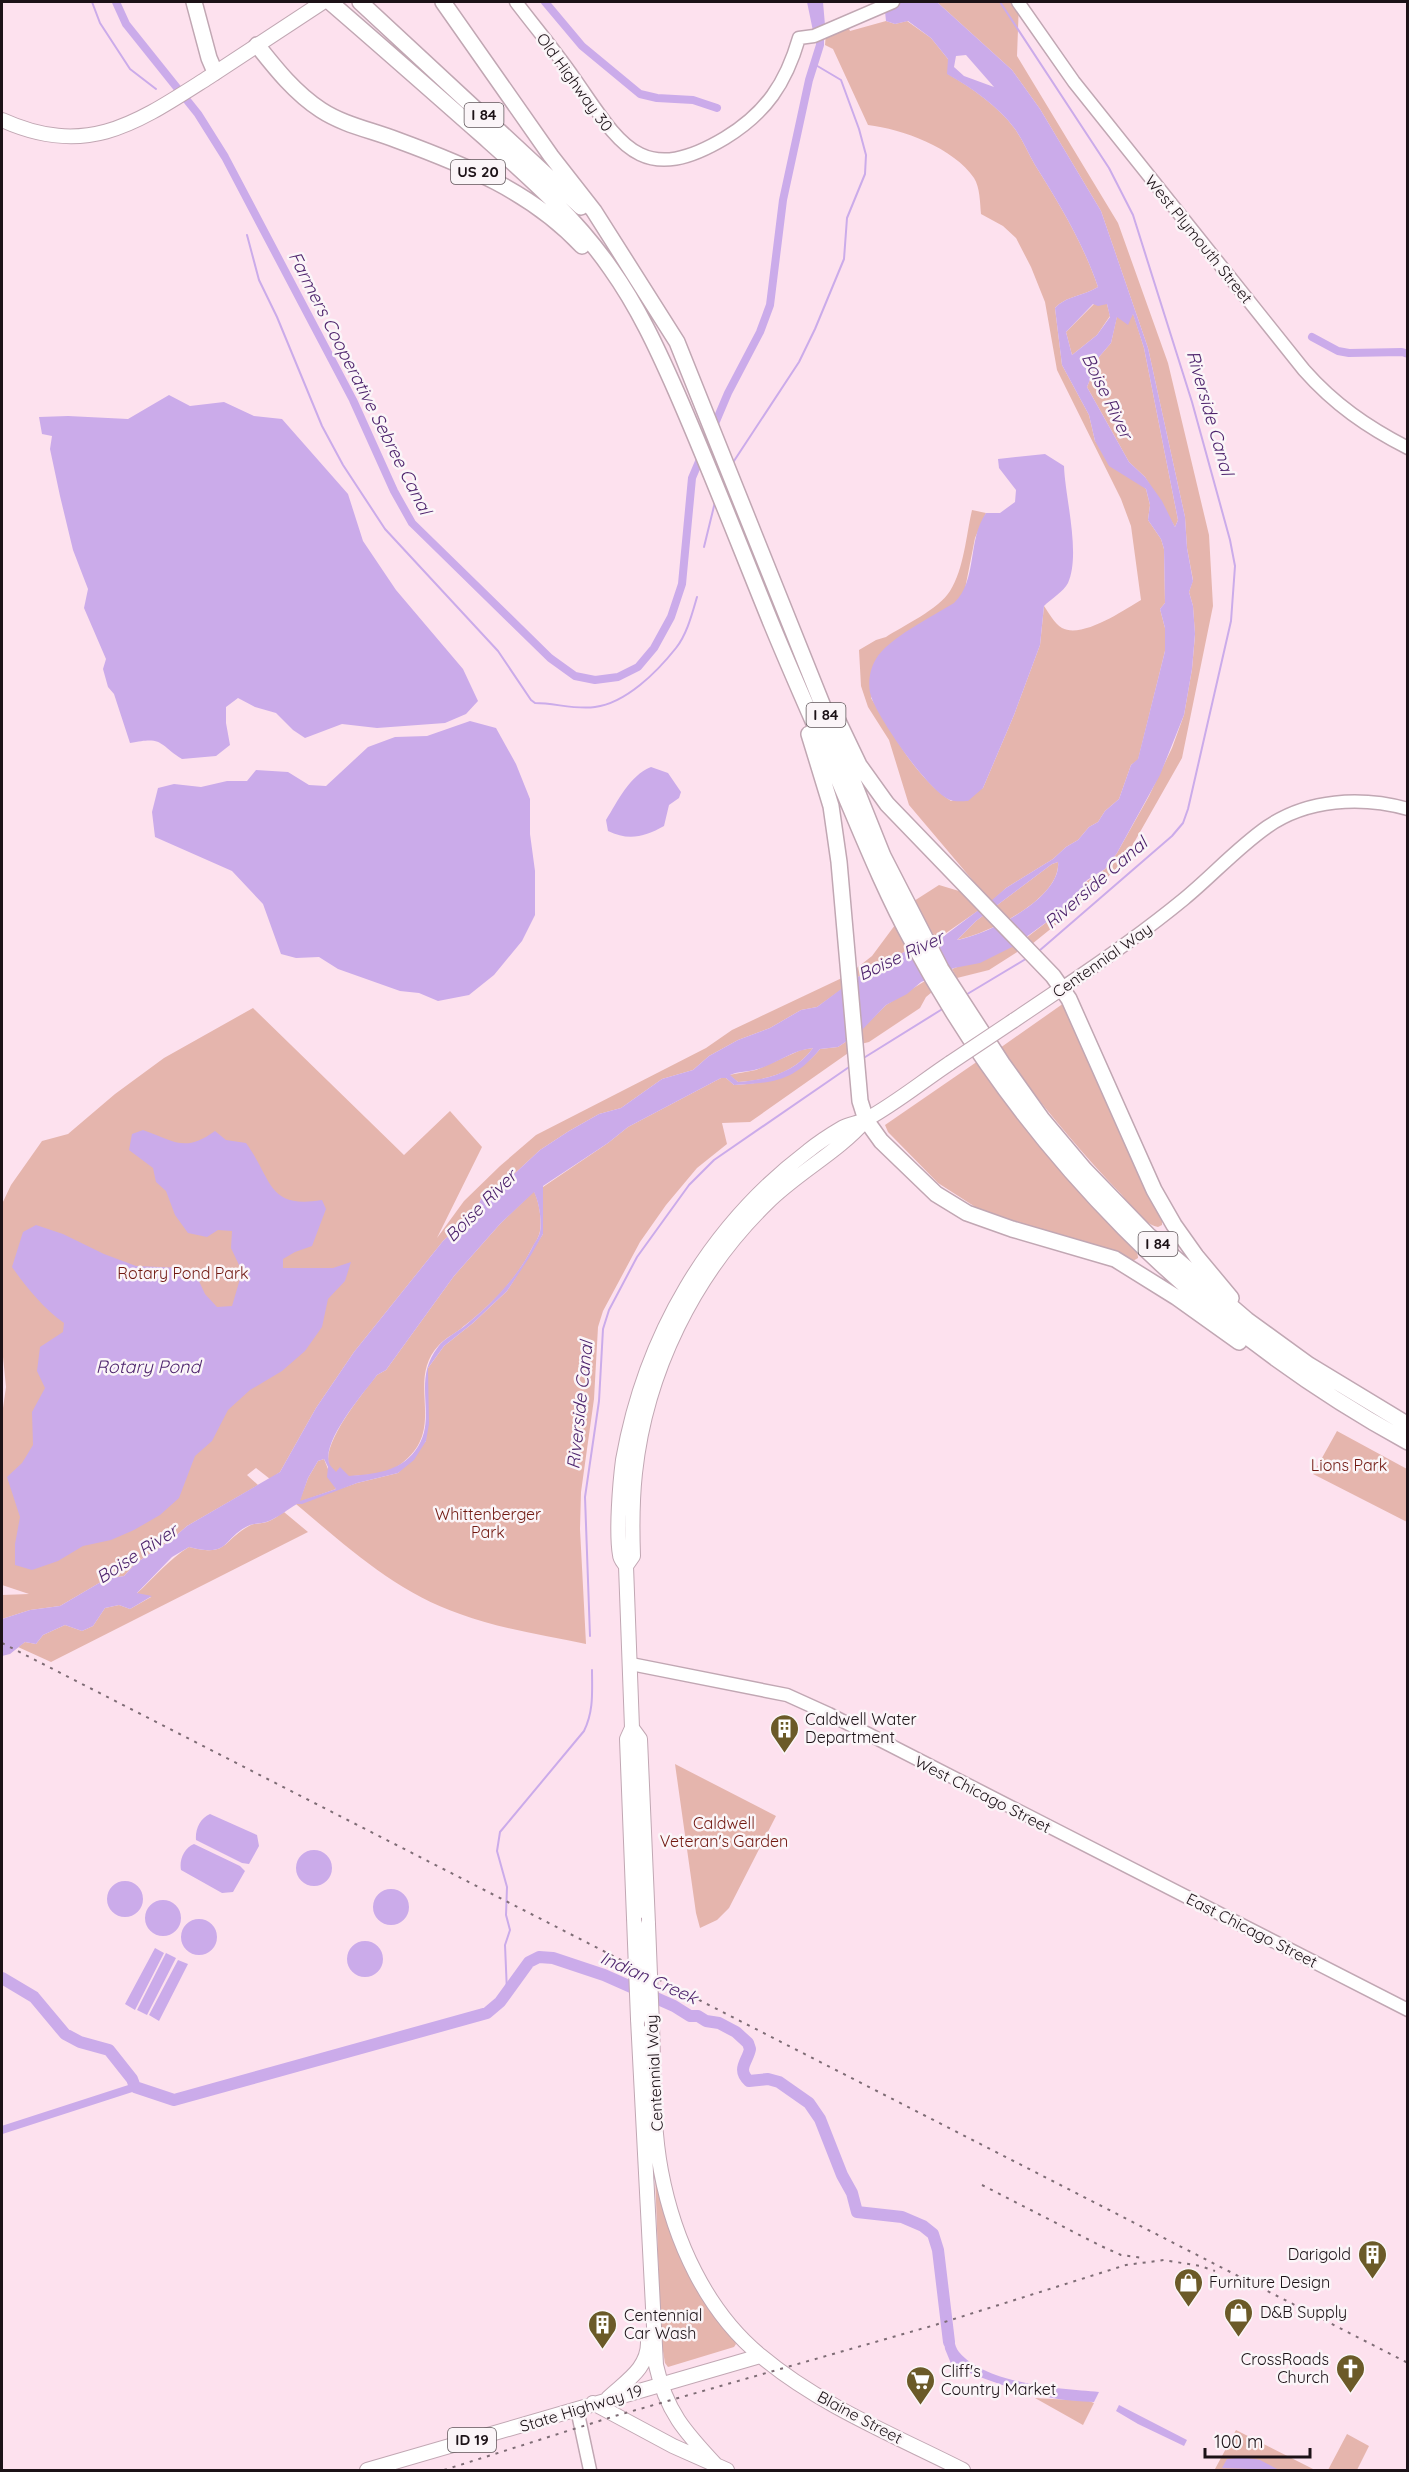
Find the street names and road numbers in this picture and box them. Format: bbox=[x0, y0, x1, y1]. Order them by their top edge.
street label: Old Highway 30 bbox=[533, 29, 617, 135]
road number: I 84 bbox=[464, 103, 504, 127]
road number: US 20 bbox=[451, 160, 505, 184]
street label: West Plymouth Street bbox=[1141, 171, 1257, 307]
road number: I 84 bbox=[806, 703, 846, 727]
street label: Centennial Way bbox=[1048, 918, 1156, 1002]
road number: I 84 bbox=[1138, 1232, 1178, 1256]
street label: West Chicago Street bbox=[912, 1751, 1054, 1837]
street label: East Chicago Street bbox=[1183, 1888, 1321, 1972]
street label: Centennial Way bbox=[641, 2014, 667, 2132]
street label: State Highway 19 bbox=[517, 2380, 645, 2436]
street label: Blaine Street bbox=[814, 2386, 906, 2448]
road number: ID 19 bbox=[448, 2428, 496, 2452]

